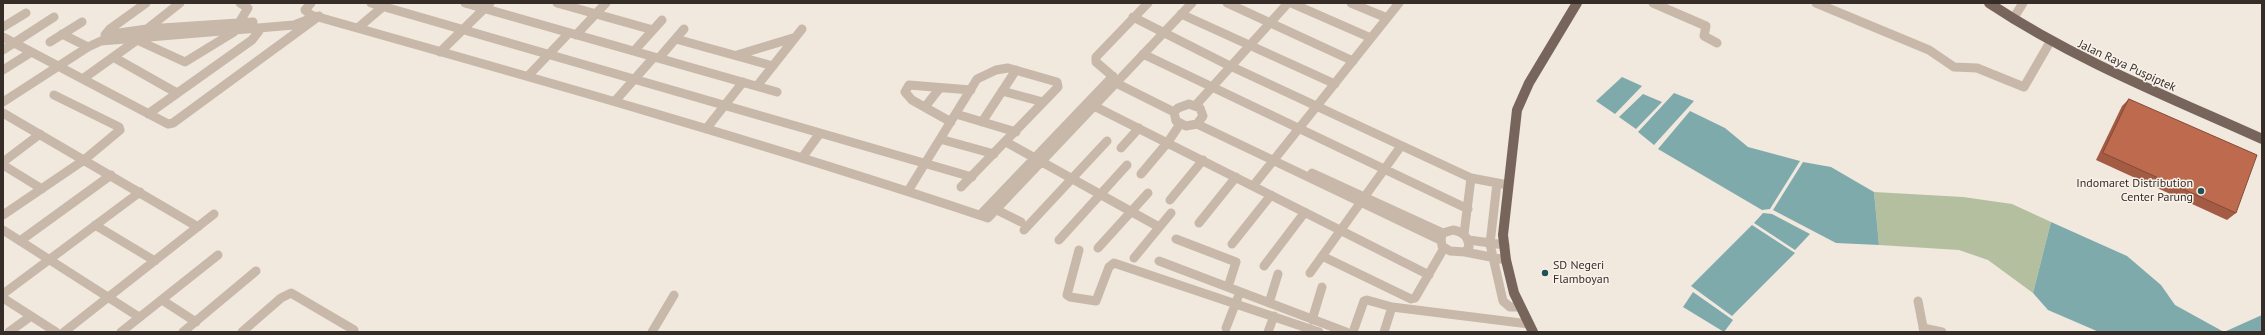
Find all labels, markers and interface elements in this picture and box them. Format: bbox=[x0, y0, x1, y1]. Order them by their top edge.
street label: Jalan Raya Puspiptek bbox=[2076, 37, 2178, 95]
place label: Indomaret Distribution Center Parung bbox=[2076, 177, 2193, 205]
marker: Indomaret Distribution Center Parung bbox=[2196, 186, 2206, 196]
place label: SD Negeri Flamboyan bbox=[1553, 259, 1609, 287]
marker: SD Negeri Flamboyan bbox=[1540, 268, 1550, 278]

